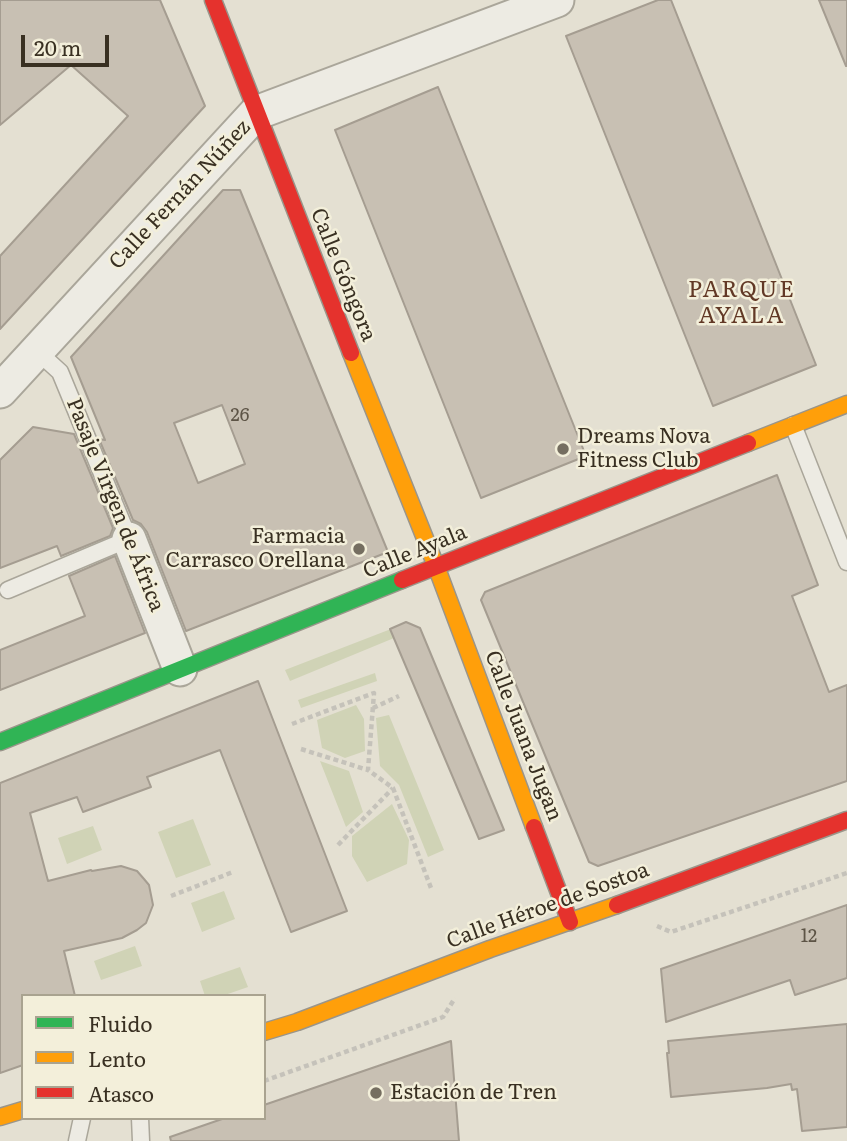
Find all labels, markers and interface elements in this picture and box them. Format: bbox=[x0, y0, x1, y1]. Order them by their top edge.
scale bar bbox=[24, 21, 112, 65]
text: 20 m bbox=[34, 31, 81, 62]
street label: Calle Fernán Núñez bbox=[104, 115, 256, 275]
street label: Calle Góngora bbox=[305, 205, 381, 345]
district label: PARQUE AYALA bbox=[689, 276, 795, 330]
street label: Pasaje Virgen de África bbox=[61, 395, 169, 615]
house number: 26 bbox=[231, 405, 249, 427]
place label: Dreams Nova Fitness Club bbox=[577, 424, 711, 474]
marker: Dreams Nova Fitness Club bbox=[555, 441, 571, 457]
street label: Calle Ayala bbox=[359, 520, 471, 584]
place label: Farmacia Carrasco Orellana bbox=[165, 524, 345, 574]
marker: Farmacia Carrasco Orellana bbox=[351, 541, 367, 557]
street label: Calle Juana Jugan bbox=[479, 647, 567, 825]
street label: Calle Héroe de Sostoa bbox=[443, 858, 653, 954]
house number: 12 bbox=[801, 926, 817, 948]
legend bbox=[21, 994, 266, 1120]
text: Fluido bbox=[88, 1007, 152, 1038]
text: Lento bbox=[88, 1042, 146, 1073]
text: Atasco bbox=[88, 1077, 154, 1108]
place label: Estación de Tren bbox=[390, 1080, 557, 1106]
marker: Estación de Tren bbox=[368, 1085, 384, 1101]

